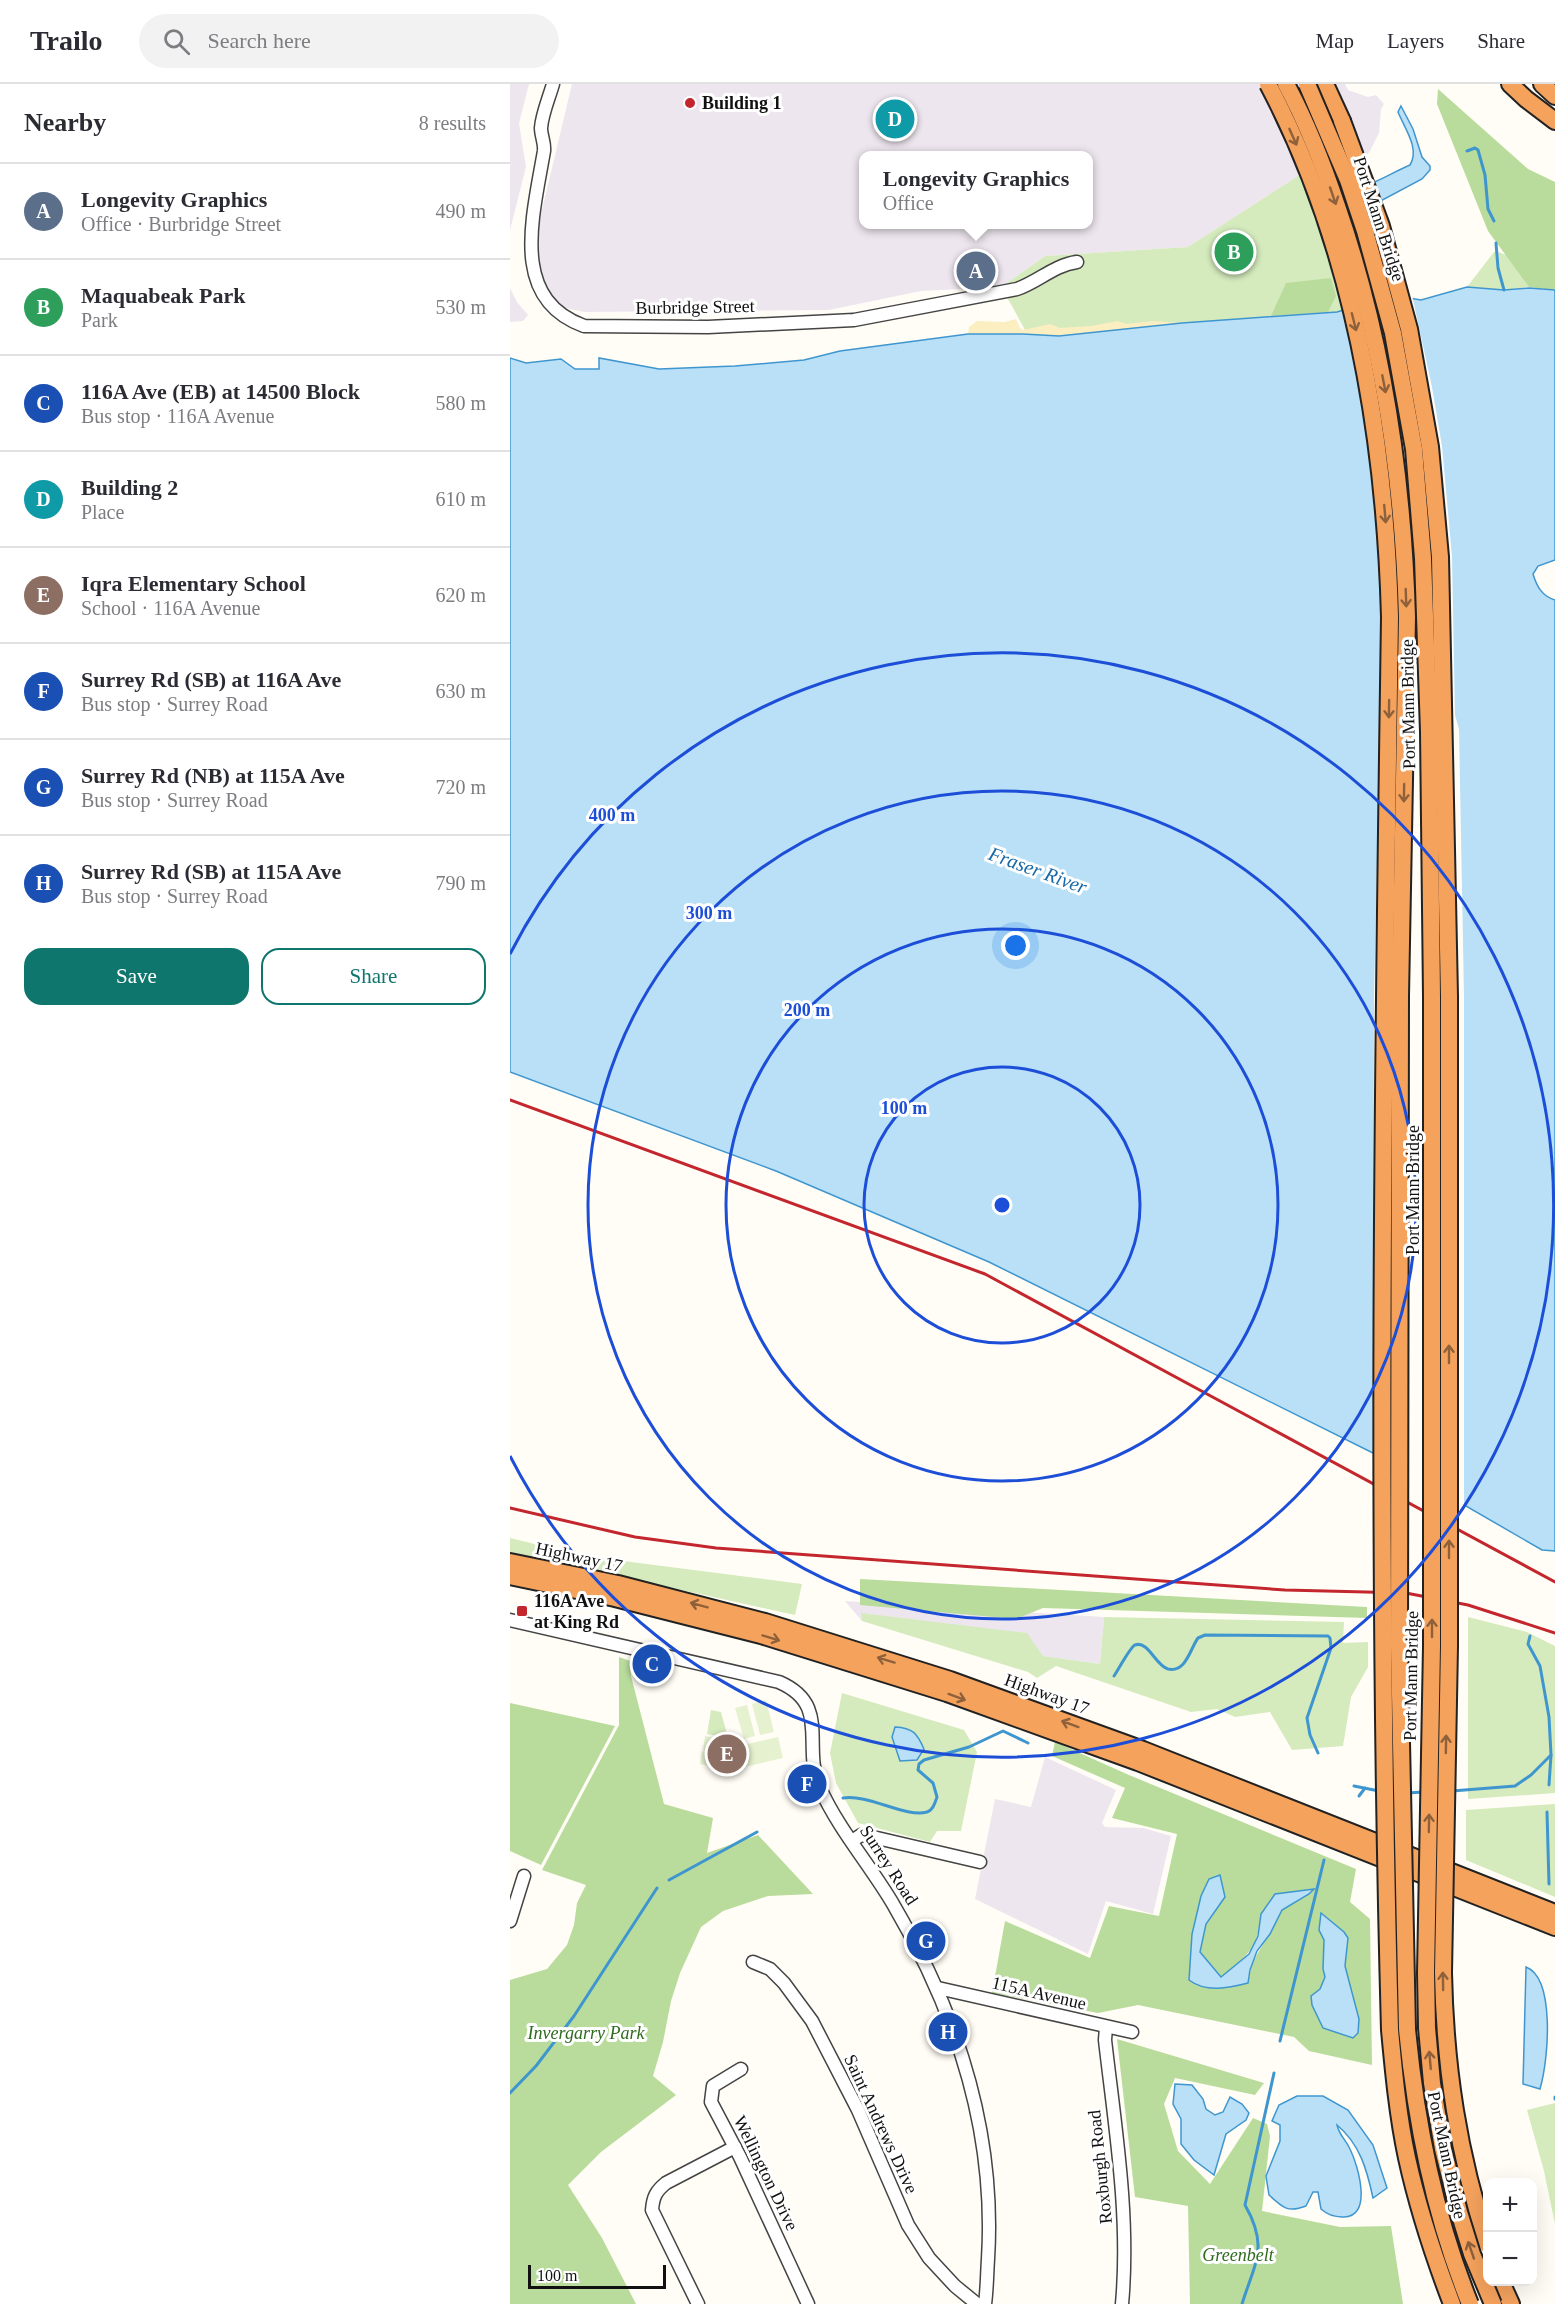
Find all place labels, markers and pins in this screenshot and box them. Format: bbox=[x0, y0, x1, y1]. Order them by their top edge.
place label: Building 1 bbox=[702, 93, 782, 113]
marker: Building 1 bbox=[683, 96, 697, 110]
pin: D bbox=[876, 96, 914, 141]
pin: B bbox=[1214, 230, 1254, 274]
pin: A bbox=[956, 248, 996, 294]
centre of rings bbox=[992, 1195, 1012, 1215]
place label: 116A Ave at King Rd bbox=[534, 1591, 619, 1632]
marker: 116A Ave at King Rd bbox=[515, 1604, 529, 1618]
pin: C bbox=[632, 1642, 672, 1686]
pin: E bbox=[708, 1732, 746, 1776]
pin: F bbox=[788, 1762, 826, 1806]
pin: G bbox=[906, 1918, 946, 1964]
pin: H bbox=[928, 2010, 968, 2054]

